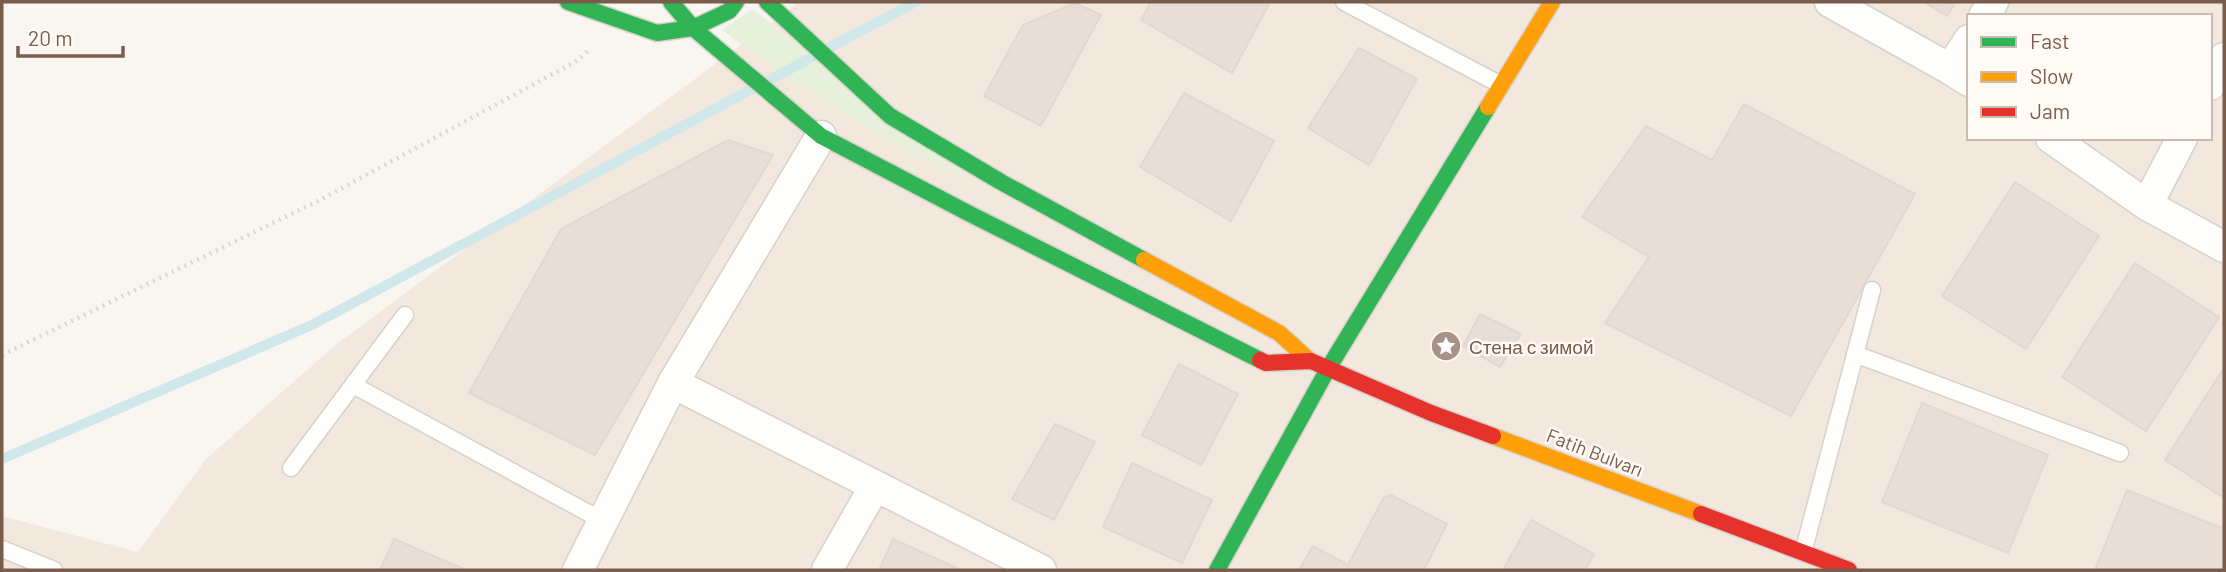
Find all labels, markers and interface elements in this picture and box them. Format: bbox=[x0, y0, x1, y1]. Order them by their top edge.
scale bar bbox=[18, 14, 122, 58]
legend bbox=[1967, 14, 2212, 140]
text: 20 m bbox=[28, 25, 73, 50]
text: Fast bbox=[2030, 28, 2070, 53]
text: Slow bbox=[2030, 63, 2073, 88]
text: Jam bbox=[2030, 98, 2070, 123]
place icon: Стена с зимой bbox=[1429, 329, 1463, 363]
place label: Стена с зимой bbox=[1469, 335, 1594, 358]
street label: Fatih Bulvarı bbox=[1544, 423, 1646, 481]

